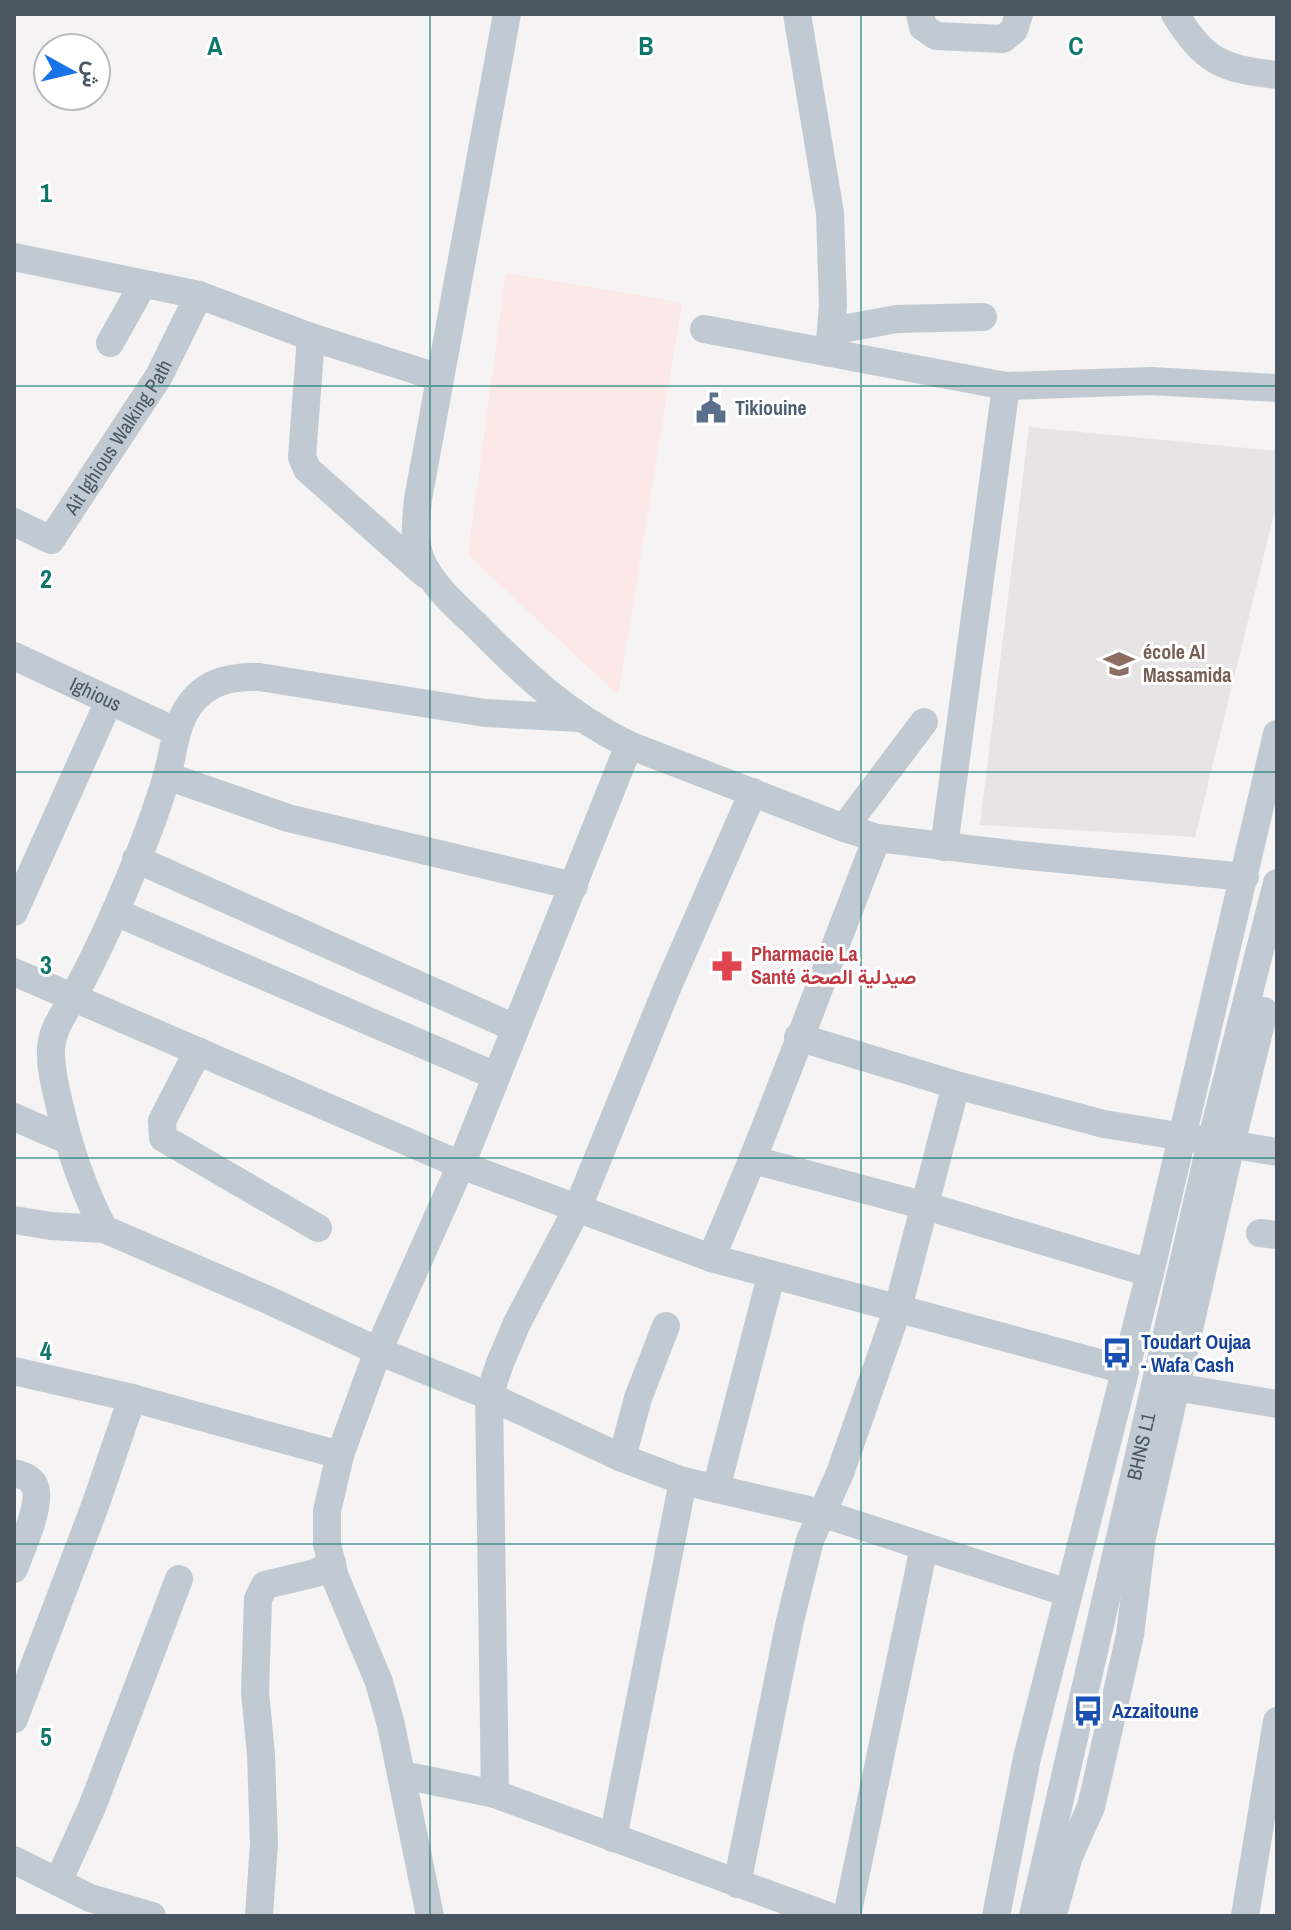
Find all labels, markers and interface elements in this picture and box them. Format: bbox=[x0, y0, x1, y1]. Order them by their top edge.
text: A bbox=[207, 28, 223, 63]
text: B bbox=[638, 28, 654, 63]
text: C bbox=[1068, 28, 1084, 63]
north arrow bbox=[32, 32, 112, 112]
text: ش bbox=[75, 60, 108, 90]
text: 1 bbox=[40, 175, 52, 210]
street label: Ait Ighious Walking Path bbox=[57, 355, 178, 521]
public building icon: Tikiouine bbox=[694, 391, 728, 425]
place label: Tikiouine bbox=[735, 394, 807, 421]
text: 2 bbox=[40, 561, 52, 596]
place label: école Al Massamida bbox=[1143, 638, 1231, 688]
school or university icon: école Al Massamida bbox=[1102, 647, 1136, 681]
street label: Ighious bbox=[66, 670, 126, 717]
place label: Pharmacie La Santé صيدلية الصحة bbox=[751, 940, 916, 990]
text: 3 bbox=[40, 947, 52, 982]
pharmacy icon: Pharmacie La Santé صيدلية الصحة bbox=[710, 949, 744, 983]
place label: Toudart Oujaa - Wafa Cash bbox=[1141, 1328, 1251, 1378]
text: 4 bbox=[40, 1333, 52, 1368]
bus stop icon: Toudart Oujaa - Wafa Cash bbox=[1100, 1336, 1134, 1370]
street label: BHNS L1 bbox=[1120, 1410, 1161, 1483]
bus stop icon: Azzaitoune bbox=[1071, 1694, 1105, 1728]
place label: Azzaitoune bbox=[1112, 1697, 1199, 1724]
text: 5 bbox=[40, 1719, 52, 1754]

